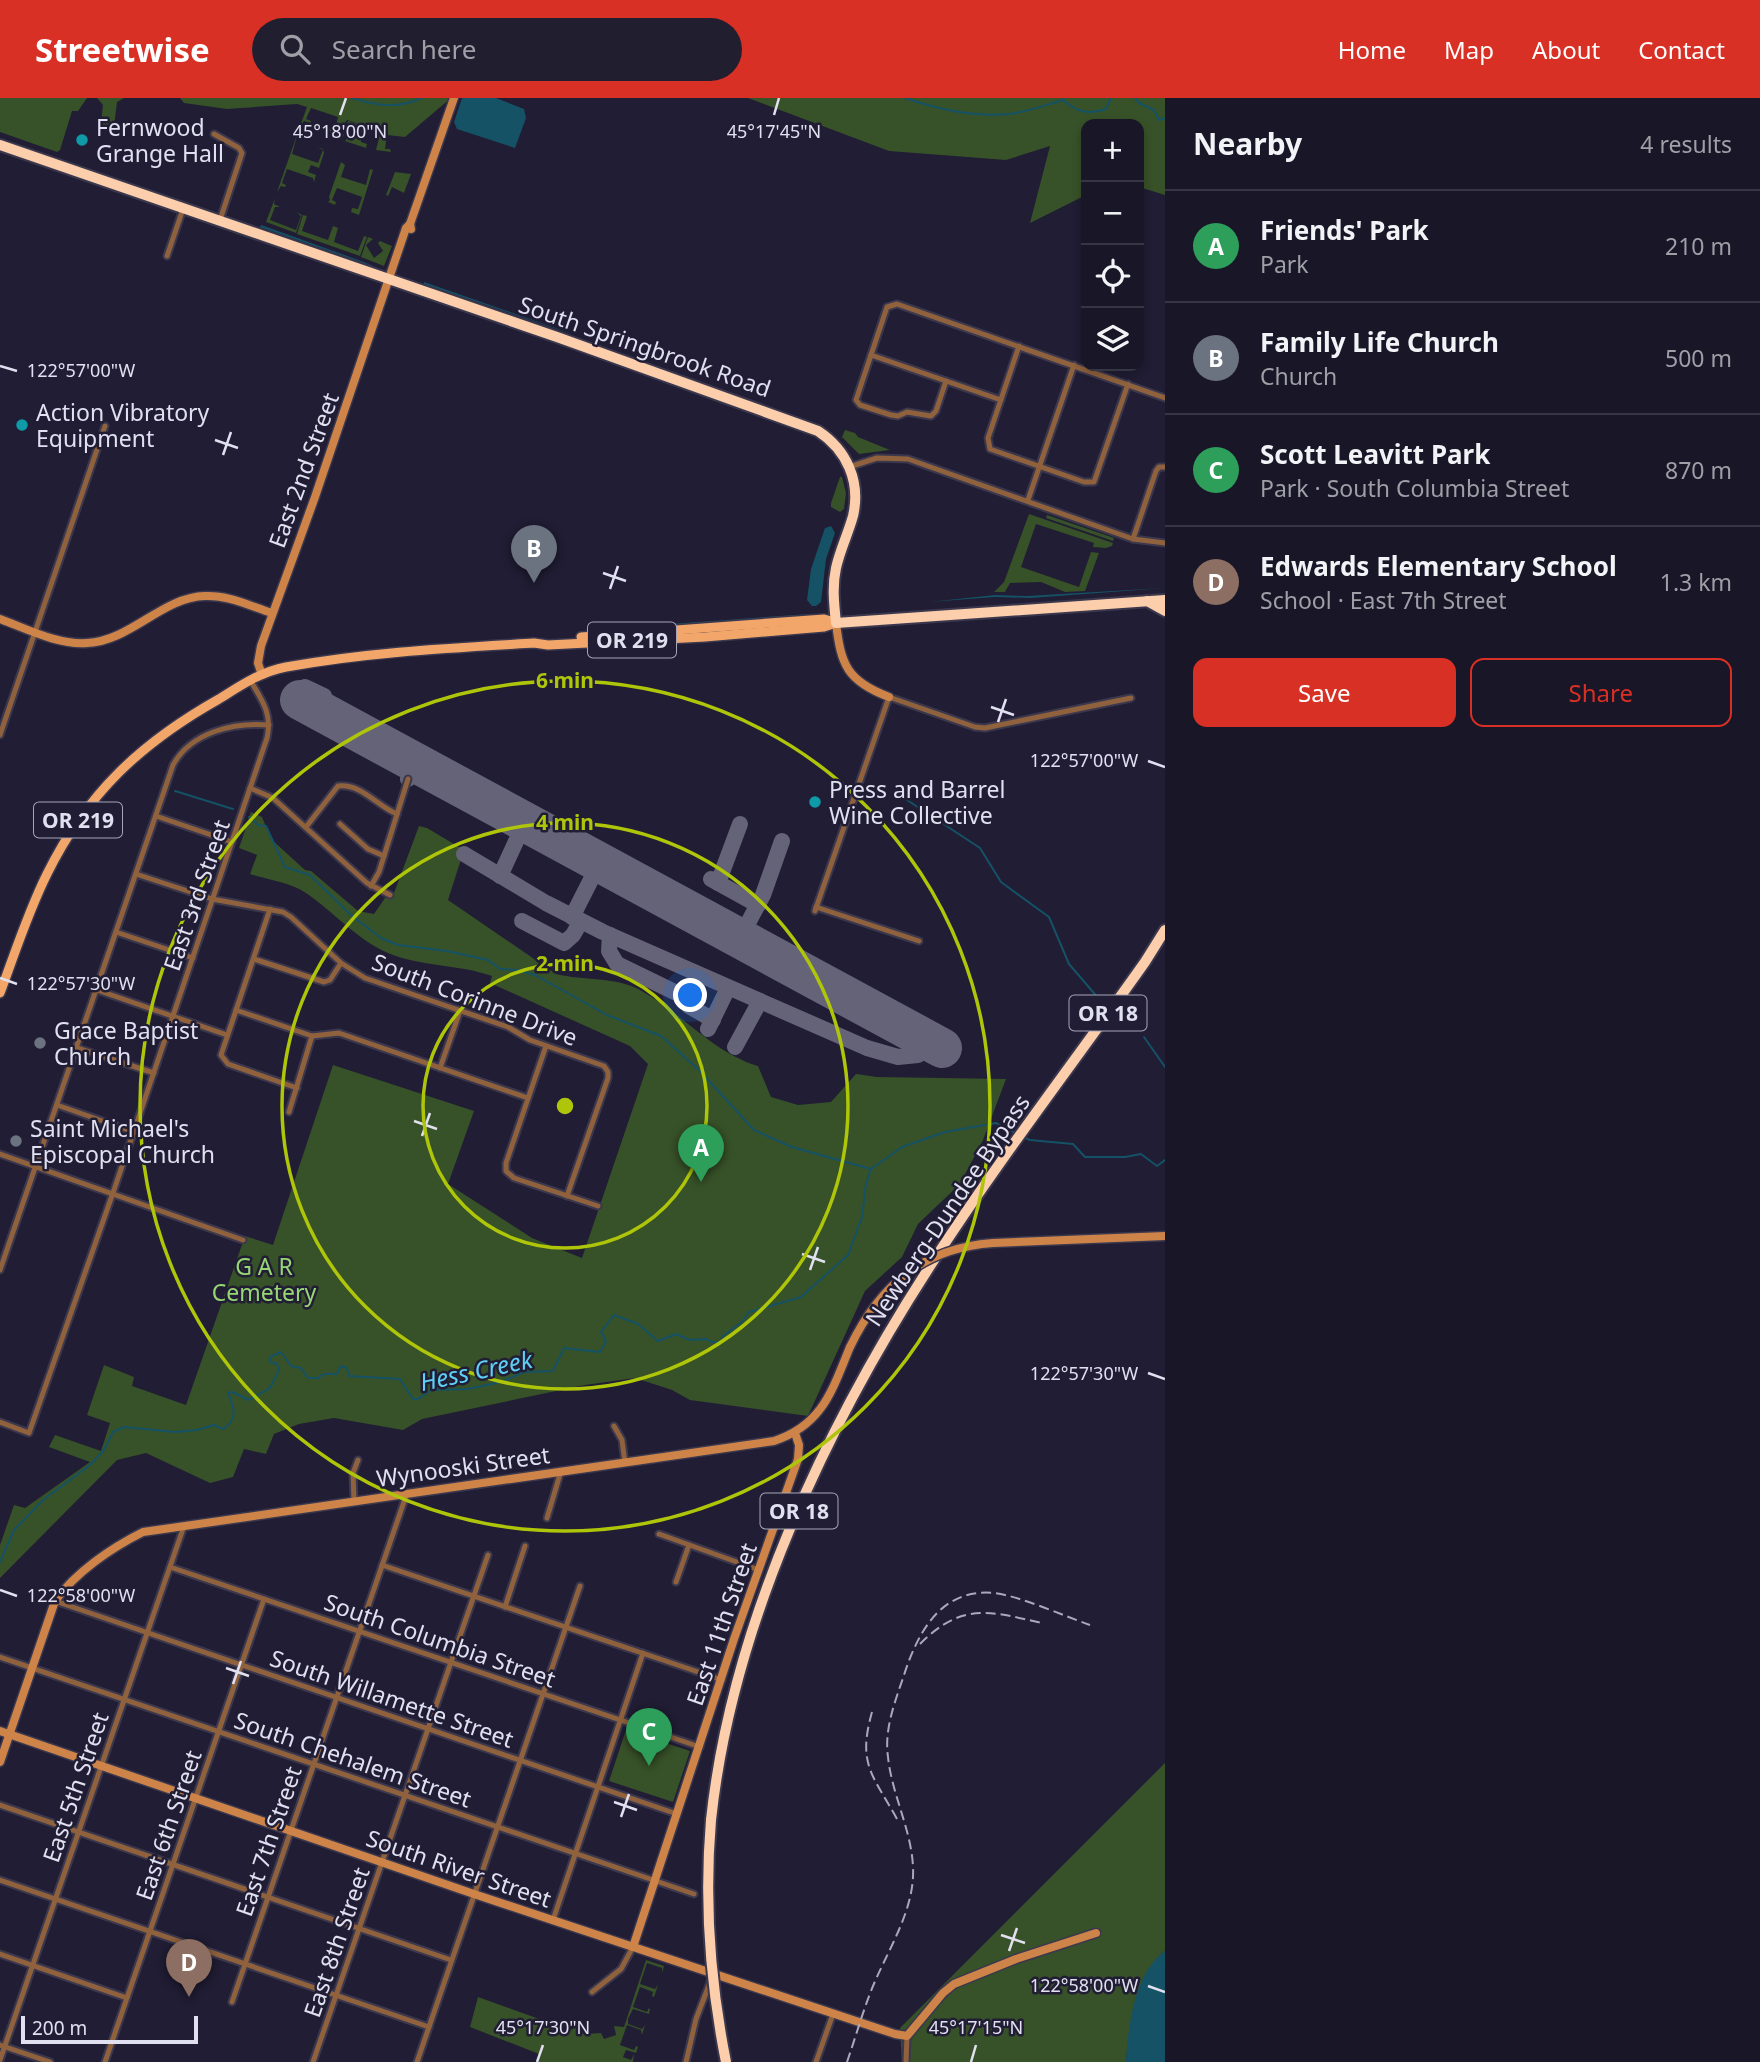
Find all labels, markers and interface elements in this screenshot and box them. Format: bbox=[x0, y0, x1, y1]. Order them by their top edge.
search box bbox=[252, 18, 742, 81]
text: Streetwise bbox=[35, 27, 210, 72]
icon: search bbox=[276, 30, 314, 68]
text: Search here bbox=[332, 31, 476, 67]
text: Home bbox=[1338, 33, 1406, 66]
text: Map bbox=[1444, 33, 1494, 66]
text: About bbox=[1532, 33, 1600, 66]
text: Contact bbox=[1638, 33, 1725, 66]
place label: Fernwood Grange Hall bbox=[96, 111, 224, 169]
text: 45°18'00"N bbox=[293, 119, 387, 143]
text: 45°17'45"N bbox=[727, 119, 821, 143]
map controls bbox=[1081, 119, 1144, 371]
button: + bbox=[1081, 119, 1144, 182]
text: Nearby bbox=[1193, 123, 1302, 164]
text: 4 results bbox=[1640, 128, 1732, 160]
marker: Fernwood Grange Hall bbox=[74, 132, 90, 148]
button: − bbox=[1081, 182, 1144, 245]
text: Friends' Park bbox=[1260, 212, 1429, 248]
text: A bbox=[1208, 230, 1224, 262]
text: 210 m bbox=[1665, 230, 1732, 262]
button: locate bbox=[1081, 245, 1144, 308]
text: Park bbox=[1260, 248, 1309, 280]
street label: South Springbrook Road bbox=[515, 288, 775, 404]
button: layers bbox=[1081, 308, 1144, 371]
text: Family Life Church bbox=[1260, 324, 1499, 360]
text: B bbox=[1208, 342, 1224, 374]
text: 500 m bbox=[1665, 342, 1732, 374]
text: 122°57'00"W bbox=[27, 358, 135, 382]
text: Church bbox=[1260, 360, 1337, 392]
street label: East 2nd Street bbox=[260, 388, 346, 552]
place label: Action Vibratory Equipment bbox=[36, 396, 210, 454]
marker: Action Vibratory Equipment bbox=[14, 417, 30, 433]
text: Scott Leavitt Park bbox=[1260, 436, 1490, 472]
text: C bbox=[1209, 454, 1223, 486]
text: 870 m bbox=[1665, 454, 1732, 486]
text: Park · South Columbia Street bbox=[1260, 472, 1569, 504]
pin: B bbox=[511, 525, 557, 583]
text: Edwards Elementary School bbox=[1260, 548, 1617, 584]
text: D bbox=[1208, 566, 1224, 598]
text: 1.3 km bbox=[1660, 566, 1732, 598]
text: School · East 7th Street bbox=[1260, 584, 1507, 616]
road number: OR 219 bbox=[588, 622, 676, 658]
button: Save bbox=[1193, 658, 1456, 727]
button: Share bbox=[1470, 658, 1732, 727]
text: 6 min bbox=[536, 666, 594, 694]
text: 122°57'00"W bbox=[1030, 748, 1138, 772]
place label: Press and Barrel Wine Collective bbox=[829, 773, 1005, 831]
marker: Press and Barrel Wine Collective bbox=[807, 794, 823, 810]
road number: OR 219 bbox=[34, 802, 122, 838]
text: 4 min bbox=[536, 808, 594, 836]
street label: East 3rd Street bbox=[155, 815, 237, 975]
street label: South Corinne Drive bbox=[368, 945, 582, 1053]
text: 2 min bbox=[536, 949, 594, 977]
text: 122°57'30"W bbox=[27, 971, 135, 995]
your location bbox=[673, 978, 707, 1012]
road number: OR 18 bbox=[1070, 996, 1146, 1030]
place label: Grace Baptist Church bbox=[54, 1014, 198, 1072]
marker: Grace Baptist Church bbox=[32, 1035, 48, 1051]
street label: Newberg-Dundee Bypass bbox=[857, 1088, 1037, 1332]
centre of rings bbox=[553, 1094, 577, 1118]
place label: Saint Michael's Episcopal Church bbox=[30, 1112, 215, 1170]
pin: A bbox=[678, 1124, 724, 1182]
marker: Saint Michael's Episcopal Church bbox=[8, 1133, 24, 1149]
park label: G A R Cemetery bbox=[212, 1250, 317, 1308]
water label: Hess Creek bbox=[417, 1342, 536, 1398]
text: 122°57'30"W bbox=[1030, 1361, 1138, 1385]
street label: Wynooski Street bbox=[374, 1438, 552, 1494]
road number: OR 18 bbox=[760, 1494, 838, 1528]
street label: East 11th Street bbox=[678, 1538, 764, 1710]
text: 122°58'00"W bbox=[27, 1583, 135, 1607]
street label: South Columbia Street bbox=[320, 1585, 560, 1695]
street label: South Willamette Street bbox=[266, 1641, 518, 1755]
street label: South Chehalem Street bbox=[230, 1703, 476, 1815]
street label: East 5th Street bbox=[34, 1708, 116, 1866]
pin: C bbox=[626, 1708, 672, 1766]
street label: East 6th Street bbox=[127, 1746, 209, 1904]
street label: East 7th Street bbox=[227, 1762, 309, 1920]
street label: South River Street bbox=[362, 1821, 556, 1915]
street label: East 8th Street bbox=[295, 1863, 377, 2021]
pin: D bbox=[166, 1939, 212, 1997]
text: 122°58'00"W bbox=[1030, 1973, 1138, 1997]
scale bar bbox=[21, 2013, 198, 2045]
text: 200 m bbox=[32, 2015, 87, 2041]
text: 45°17'30"N bbox=[496, 2015, 590, 2039]
text: 45°17'15"N bbox=[929, 2015, 1023, 2039]

